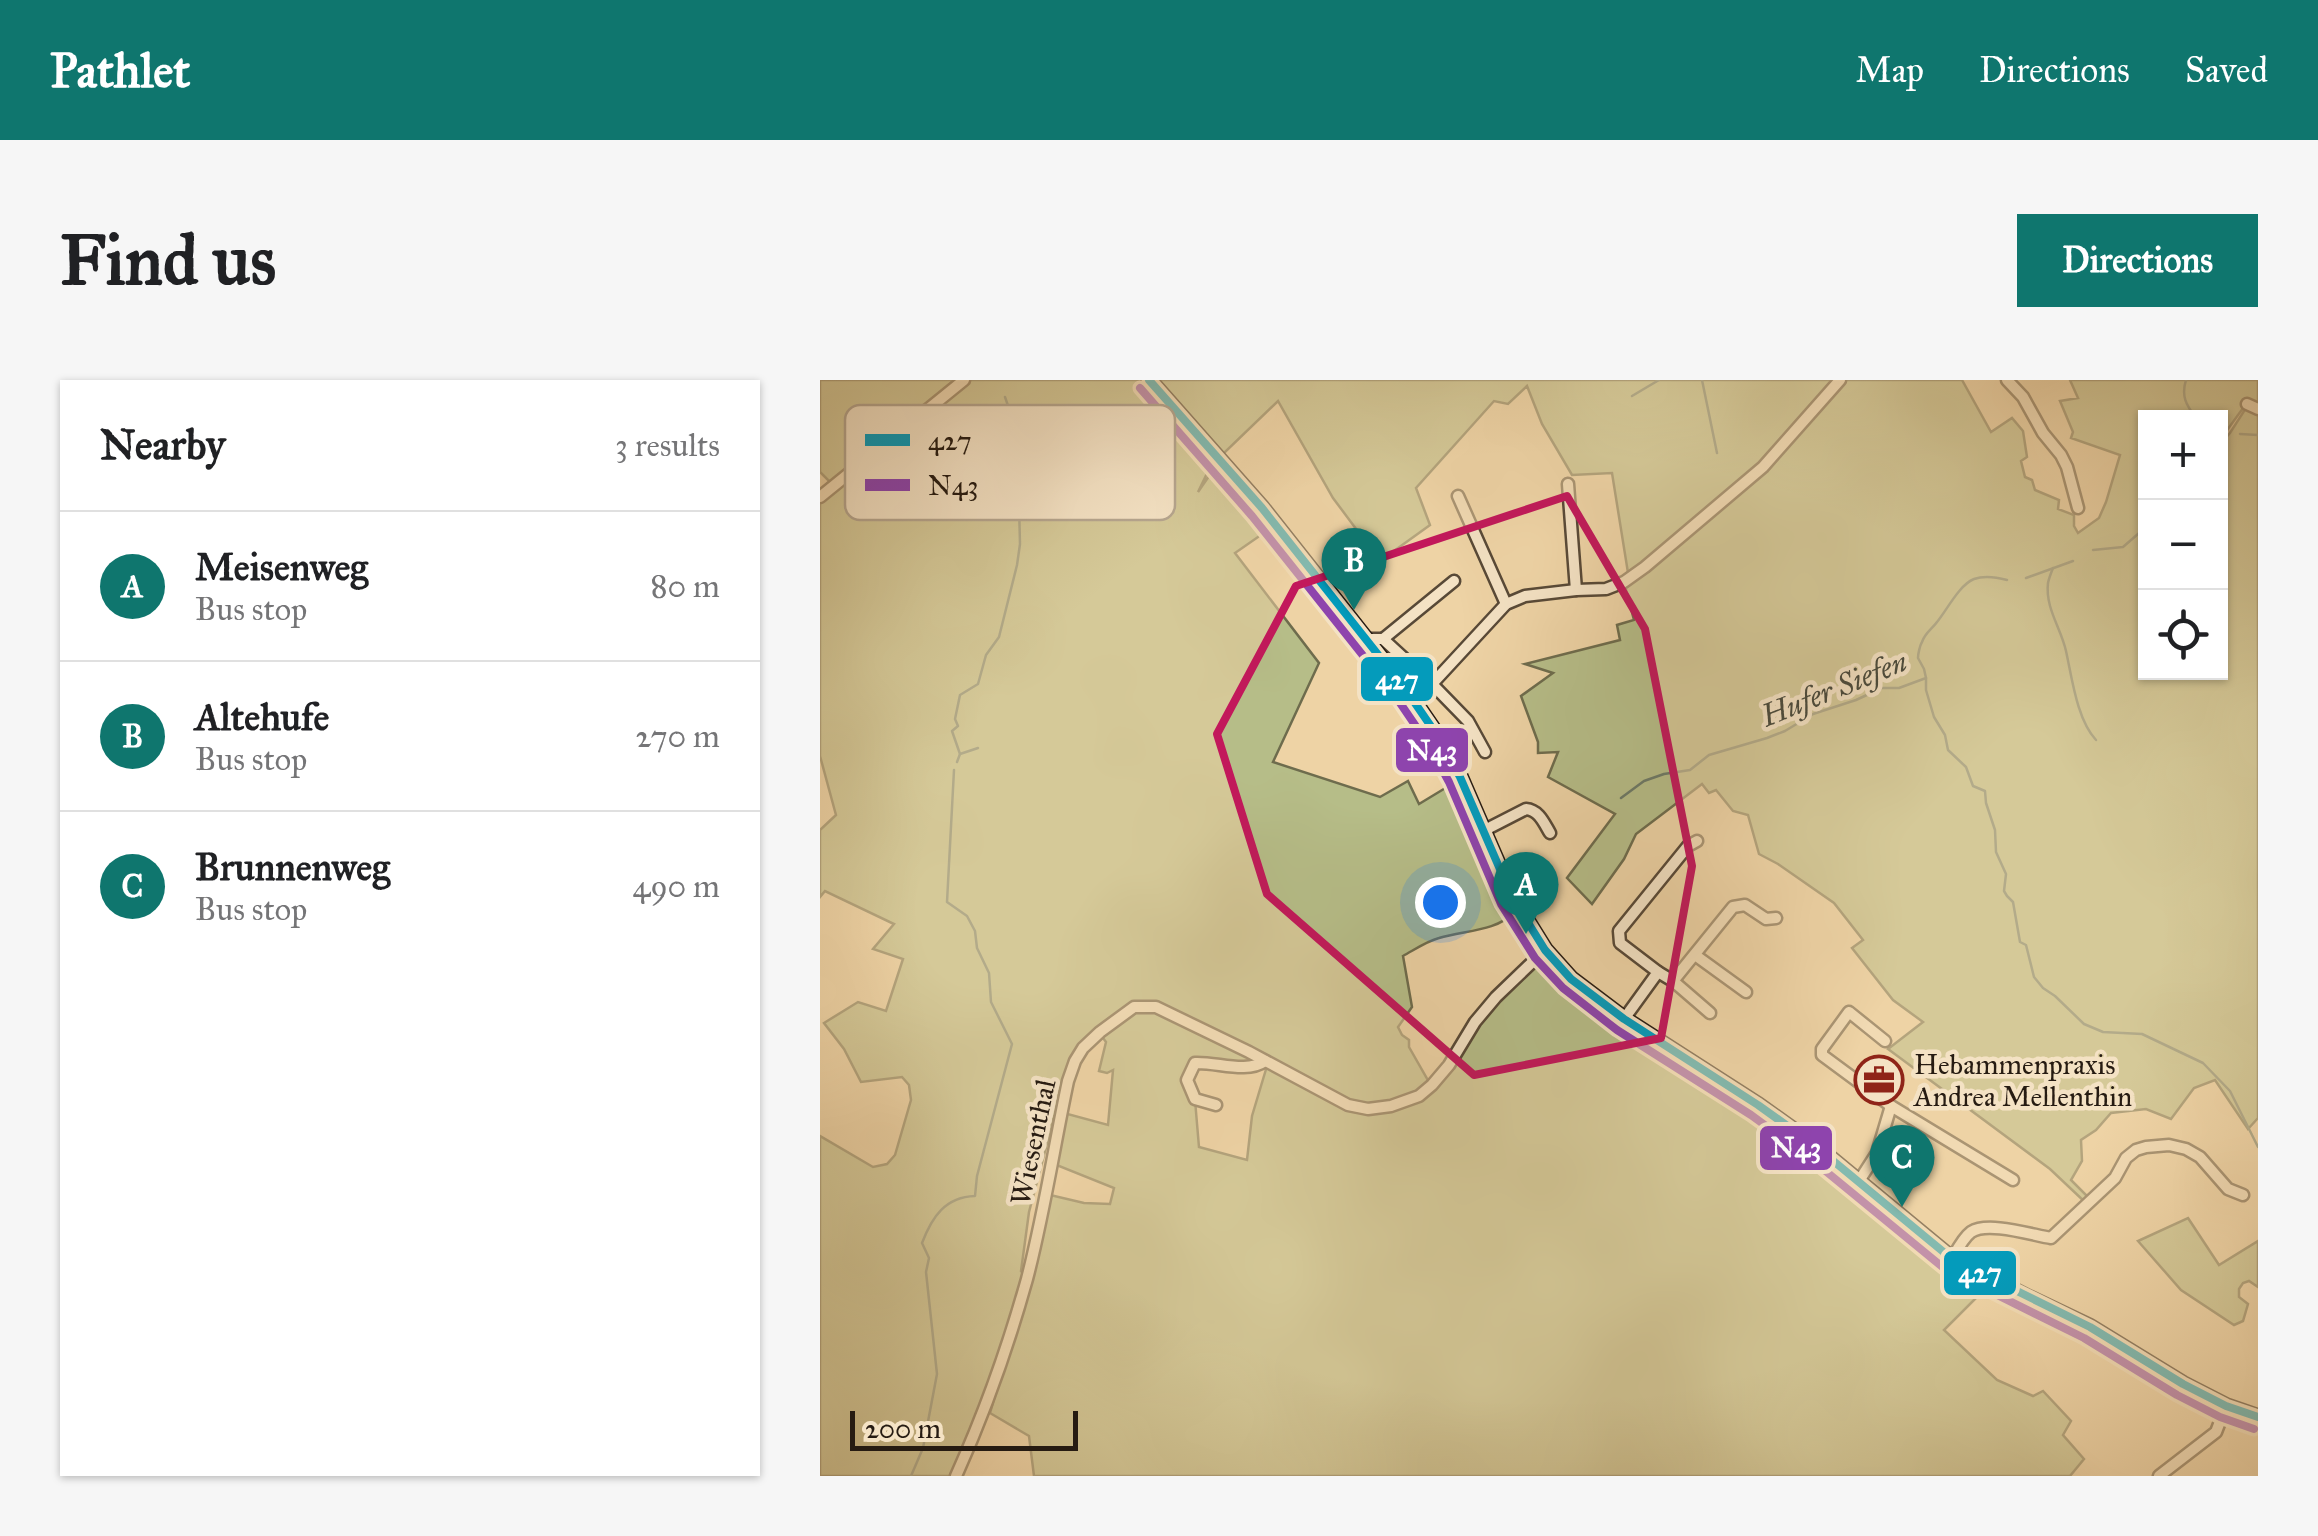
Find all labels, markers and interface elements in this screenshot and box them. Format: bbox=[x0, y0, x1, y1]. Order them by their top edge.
text: Pathlet bbox=[50, 41, 190, 100]
text: Map bbox=[1856, 49, 1924, 92]
text: Directions bbox=[1979, 49, 2130, 92]
text: Saved bbox=[2185, 49, 2268, 92]
button: Directions bbox=[2017, 214, 2258, 307]
text: Find us bbox=[60, 218, 276, 303]
legend bbox=[845, 405, 1175, 520]
map controls bbox=[2138, 410, 2228, 680]
button: + bbox=[2138, 410, 2228, 500]
text: Nearby bbox=[100, 419, 225, 471]
text: 427 bbox=[928, 423, 972, 458]
text: 3 results bbox=[615, 426, 720, 465]
text: N43 bbox=[928, 468, 979, 503]
button: − bbox=[2138, 500, 2228, 590]
pin: B bbox=[1322, 528, 1386, 610]
text: Meisenweg bbox=[195, 544, 368, 590]
text: A bbox=[122, 567, 143, 606]
text: 80 m bbox=[651, 567, 720, 606]
text: Bus stop bbox=[195, 590, 307, 629]
button: locate bbox=[2138, 590, 2228, 680]
water label: Hufer Siefen bbox=[1755, 643, 1912, 735]
line badge: 427 bbox=[1359, 655, 1435, 703]
text: 427 bbox=[1375, 662, 1419, 697]
text: Altehufe bbox=[195, 694, 329, 740]
text: B bbox=[122, 717, 143, 756]
text: 270 m bbox=[636, 717, 720, 756]
line badge: N43 bbox=[1394, 726, 1470, 774]
text: N43 bbox=[1407, 733, 1457, 768]
text: Bus stop bbox=[195, 740, 307, 779]
text: Brunnenweg bbox=[195, 844, 390, 890]
pin: A bbox=[1494, 852, 1558, 934]
text: C bbox=[122, 867, 143, 906]
text: 490 m bbox=[633, 867, 720, 906]
your location bbox=[1415, 877, 1466, 928]
text: Bus stop bbox=[195, 890, 307, 929]
place label: Hebammenpraxis Andrea Mellenthin bbox=[1913, 1047, 2132, 1114]
office icon: Hebammenpraxis Andrea Mellenthin bbox=[1853, 1054, 1905, 1106]
street label: Wiesenthal bbox=[1003, 1076, 1063, 1208]
line badge: N43 bbox=[1758, 1124, 1834, 1172]
pin: C bbox=[1870, 1124, 1934, 1207]
text: N43 bbox=[1771, 1130, 1821, 1165]
line badge: 427 bbox=[1942, 1249, 2018, 1297]
text: 427 bbox=[1958, 1255, 2002, 1290]
scale bar bbox=[850, 1406, 1078, 1450]
text: 200 m bbox=[865, 1411, 941, 1446]

